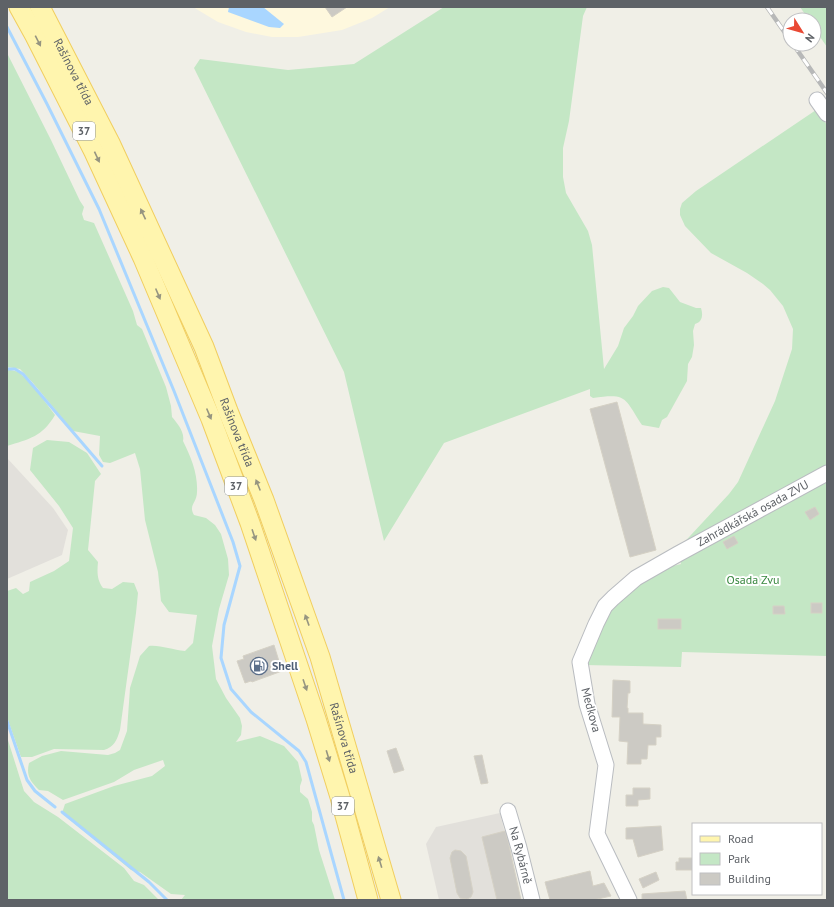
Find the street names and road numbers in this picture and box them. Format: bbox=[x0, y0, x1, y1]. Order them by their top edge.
street label: Rašínova třída bbox=[50, 36, 97, 108]
road number: 37 bbox=[73, 122, 95, 140]
street label: Rašínova třída bbox=[217, 396, 258, 469]
street label: Zahrádkářská osada ZVU bbox=[694, 476, 811, 549]
road number: 37 bbox=[225, 477, 247, 495]
street label: Medkova bbox=[578, 686, 605, 734]
street label: Rašínova třída bbox=[327, 701, 362, 775]
road number: 37 bbox=[332, 797, 354, 815]
street label: Na Rybárně bbox=[506, 825, 536, 885]

